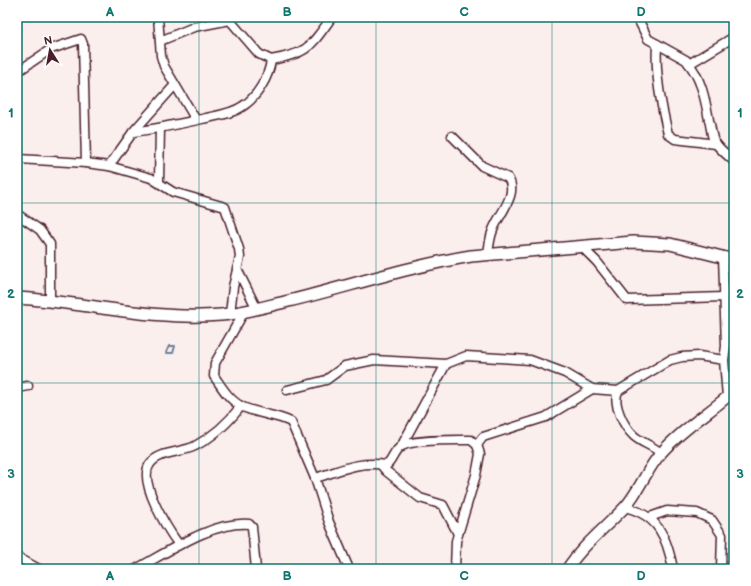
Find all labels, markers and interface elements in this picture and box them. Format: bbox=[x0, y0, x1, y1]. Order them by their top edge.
text: A bbox=[105, 4, 114, 20]
text: B bbox=[282, 4, 292, 20]
text: C bbox=[459, 4, 469, 20]
text: D bbox=[636, 4, 646, 20]
north arrow bbox=[30, 30, 70, 70]
text: N bbox=[43, 34, 53, 48]
text: 1 bbox=[8, 105, 14, 121]
text: 1 bbox=[737, 105, 743, 121]
text: 2 bbox=[7, 286, 15, 302]
text: 2 bbox=[736, 286, 744, 302]
text: 3 bbox=[7, 466, 15, 482]
text: 3 bbox=[736, 466, 744, 482]
text: A bbox=[105, 568, 114, 584]
text: B bbox=[282, 568, 292, 584]
text: C bbox=[459, 568, 469, 584]
text: D bbox=[636, 568, 646, 584]

